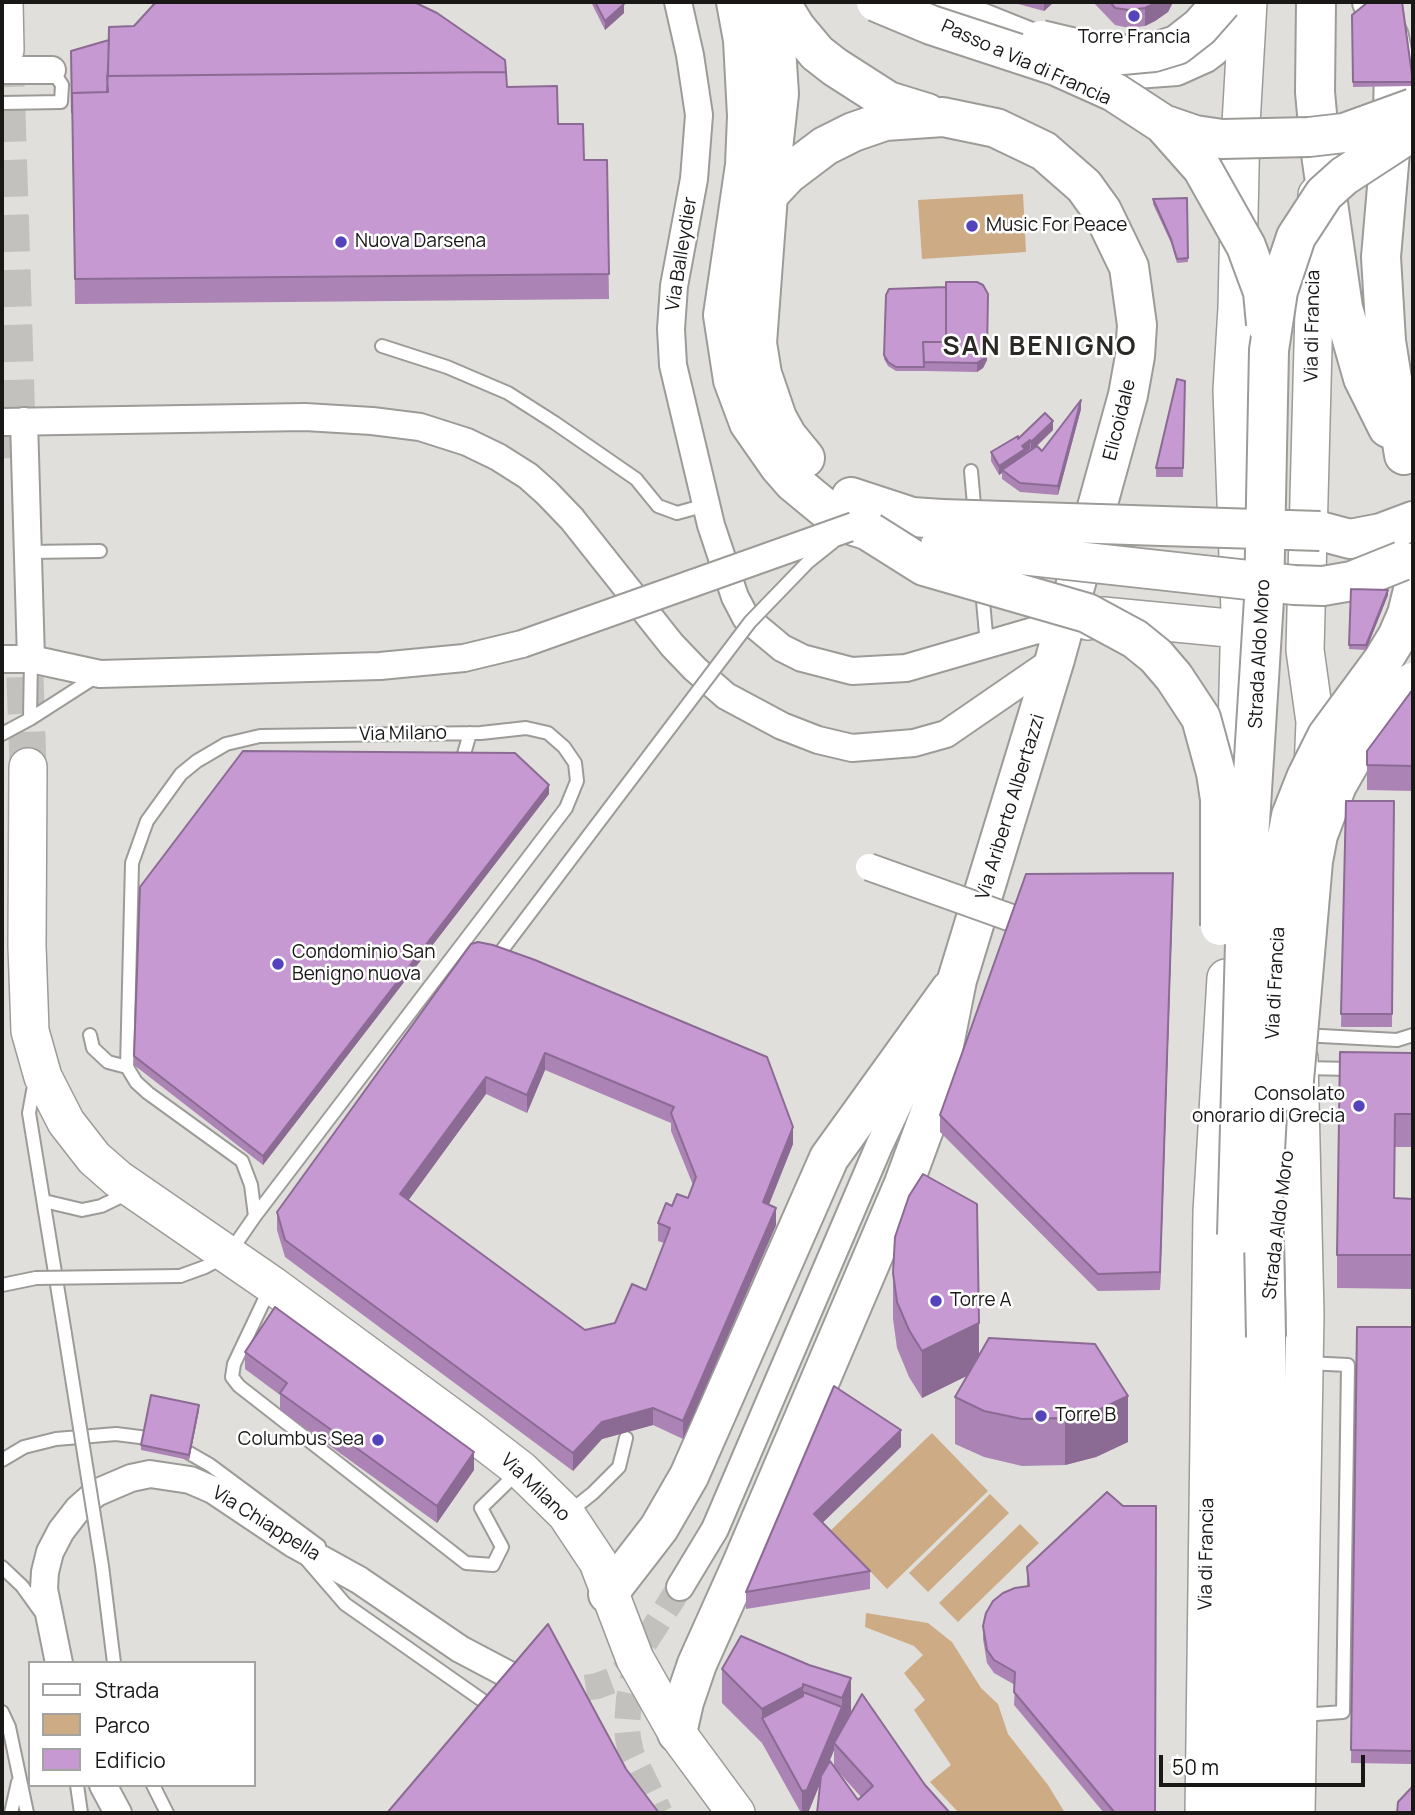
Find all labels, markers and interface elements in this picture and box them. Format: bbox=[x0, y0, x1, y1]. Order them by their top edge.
marker: Torre Francia bbox=[1126, 8, 1142, 24]
street label: Passo a Via di Francia bbox=[938, 15, 1114, 111]
place label: Torre Francia bbox=[1078, 27, 1190, 49]
street label: Via Balleydier bbox=[662, 195, 702, 313]
place label: Music For Peace bbox=[986, 215, 1127, 237]
marker: Music For Peace bbox=[964, 218, 980, 234]
place label: Nuova Darsena bbox=[355, 231, 486, 253]
marker: Nuova Darsena bbox=[333, 234, 349, 250]
street label: Via di Francia bbox=[1301, 270, 1325, 382]
district label: SAN BENIGNO bbox=[944, 332, 1136, 364]
street label: Elicoidale bbox=[1099, 377, 1141, 463]
street label: Strada Aldo Moro bbox=[1245, 579, 1275, 729]
street label: Via Ariberto Albertazzi bbox=[972, 711, 1050, 903]
street label: Via Milano bbox=[359, 722, 447, 746]
street label: Via di Francia bbox=[1262, 926, 1290, 1040]
place label: Condominio San Benigno nuova bbox=[292, 942, 435, 986]
marker: Condominio San Benigno nuova bbox=[270, 956, 286, 972]
place label: Consolato onorario di Grecia bbox=[1192, 1084, 1345, 1128]
marker: Consolato onorario di Grecia bbox=[1351, 1098, 1367, 1114]
street label: Strada Aldo Moro bbox=[1259, 1149, 1299, 1301]
place label: Torre A bbox=[950, 1290, 1012, 1312]
marker: Torre A bbox=[928, 1293, 944, 1309]
place label: Torre B bbox=[1055, 1405, 1116, 1427]
marker: Torre B bbox=[1033, 1408, 1049, 1424]
place label: Columbus Sea bbox=[238, 1429, 364, 1451]
marker: Columbus Sea bbox=[370, 1432, 386, 1448]
street label: Via Milano bbox=[496, 1449, 574, 1527]
street label: Via Chiappella bbox=[208, 1482, 324, 1566]
street label: Via di Francia bbox=[1195, 1498, 1219, 1610]
legend bbox=[28, 1661, 256, 1787]
text: Strada bbox=[95, 1676, 159, 1704]
text: Parco bbox=[95, 1711, 150, 1739]
scale bar bbox=[1163, 1742, 1370, 1786]
text: Edificio bbox=[95, 1746, 166, 1774]
text: 50 m bbox=[1172, 1753, 1219, 1781]

